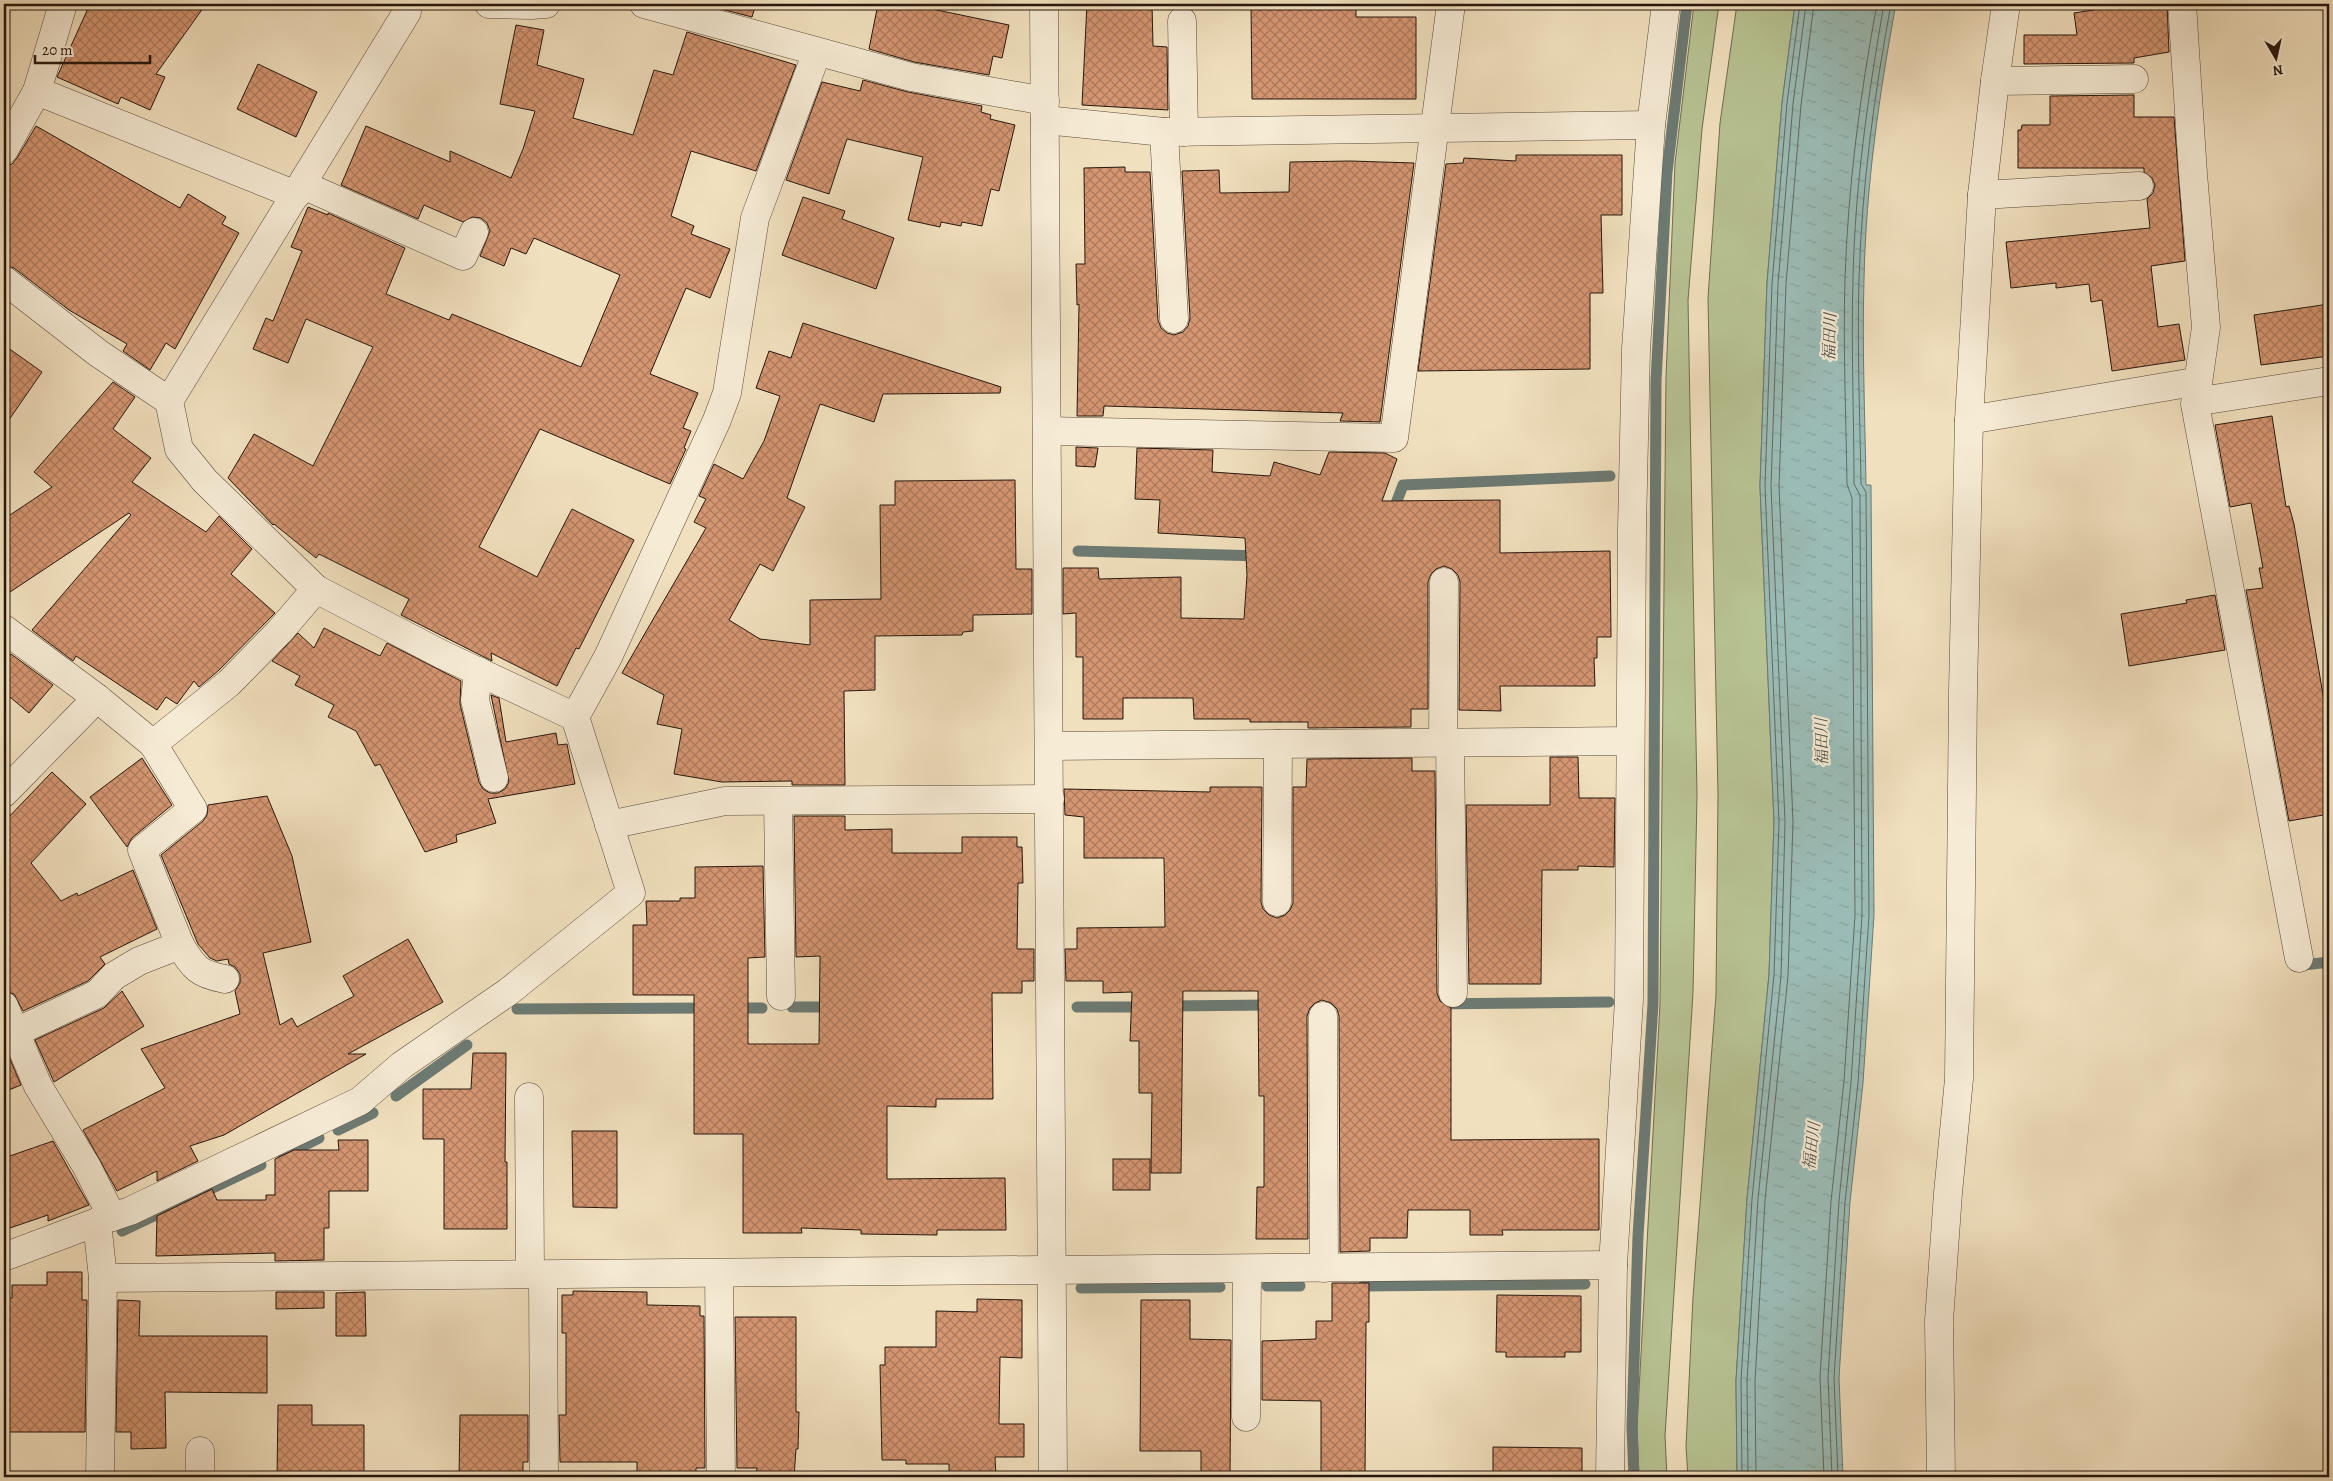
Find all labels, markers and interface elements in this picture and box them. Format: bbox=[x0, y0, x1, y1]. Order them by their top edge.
scale bar bbox=[35, 32, 150, 64]
north arrow bbox=[2250, 32, 2300, 82]
text: 20 m bbox=[42, 40, 73, 60]
text: N bbox=[2271, 60, 2284, 81]
water label: 福田川 bbox=[1818, 311, 1842, 361]
water label: 福田川 bbox=[1811, 716, 1833, 766]
water label: 福田川 bbox=[1798, 1119, 1826, 1171]

